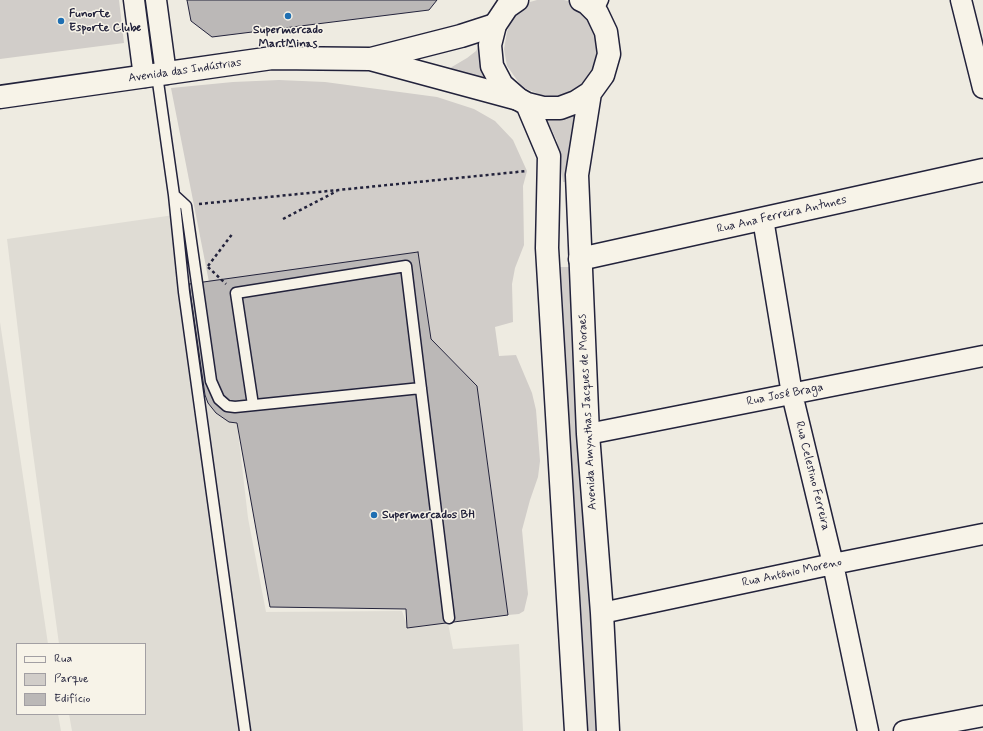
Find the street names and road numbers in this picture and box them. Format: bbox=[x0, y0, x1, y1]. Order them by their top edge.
street label: Avenida das Indústrias bbox=[127, 56, 243, 86]
street label: Rua Ana Ferreira Antunes bbox=[716, 193, 848, 237]
street label: Avenida Amynthas Jacques de Moraes bbox=[576, 314, 600, 510]
street label: Rua José Braga bbox=[745, 381, 825, 409]
street label: Rua Celestino Ferreira bbox=[791, 420, 833, 532]
street label: Rua Antônio Moreno bbox=[741, 555, 843, 591]

